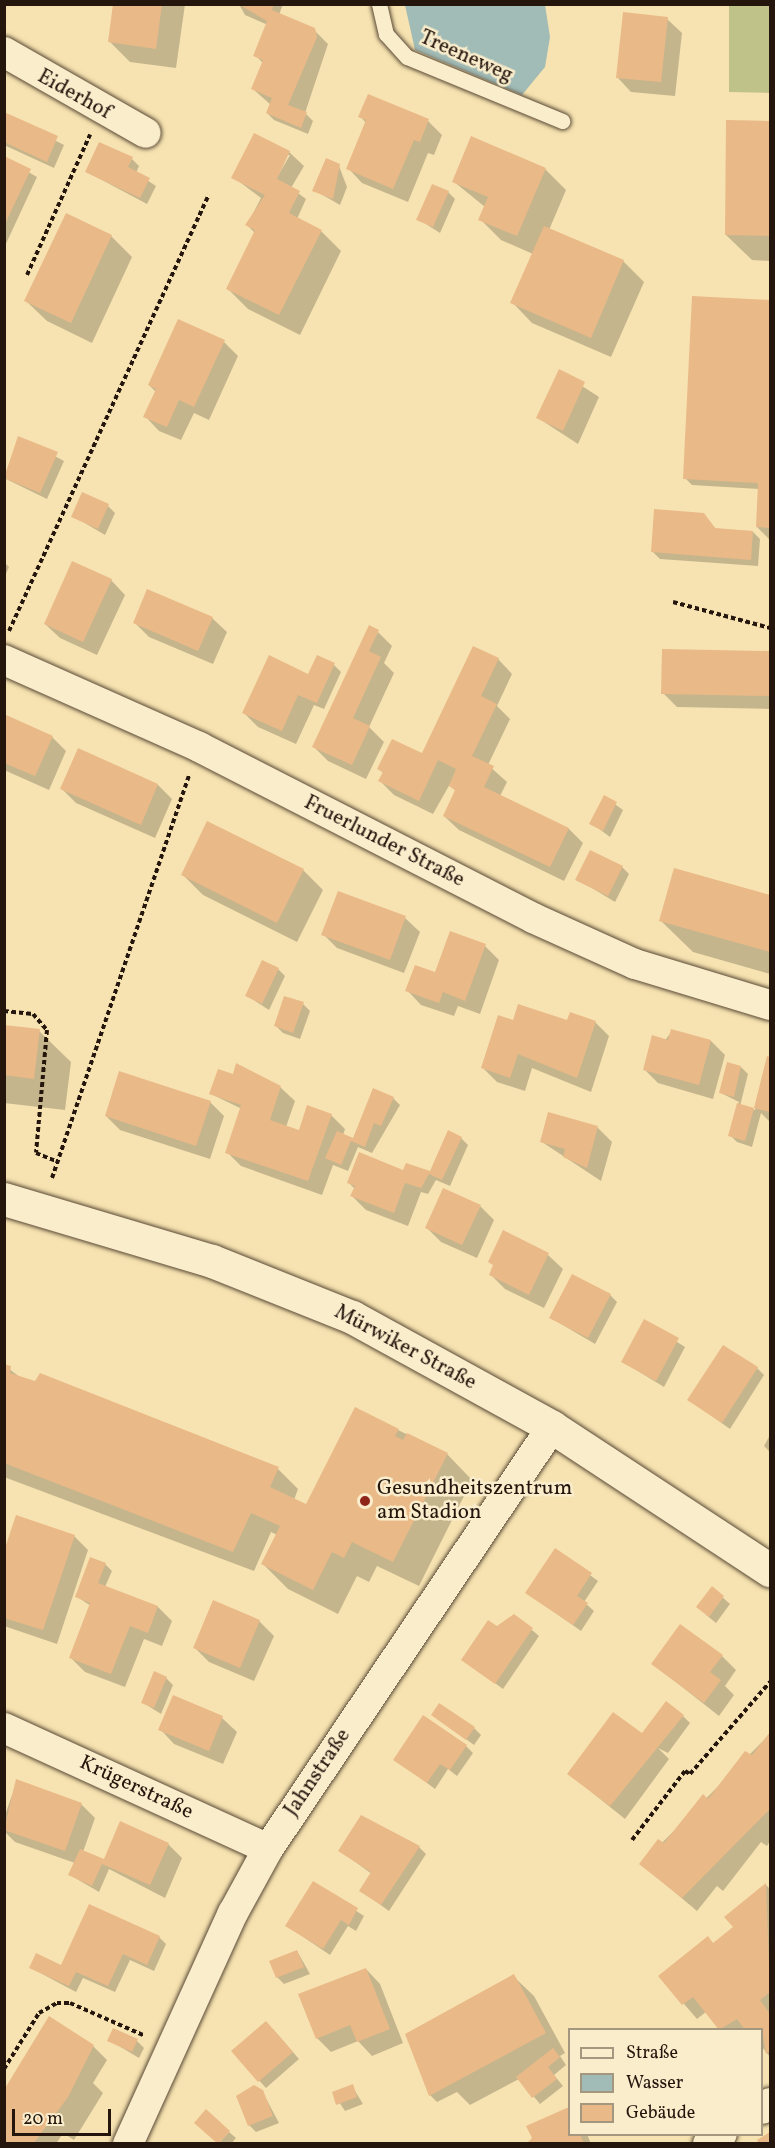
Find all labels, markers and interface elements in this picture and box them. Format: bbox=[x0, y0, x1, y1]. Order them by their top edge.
street label: Treeneweg bbox=[416, 25, 516, 89]
street label: Eiderhof bbox=[33, 64, 115, 126]
street label: Fruerlunder Straße bbox=[300, 791, 468, 893]
street label: Mürwiker Straße bbox=[330, 1300, 480, 1396]
place label: Gesundheitszentrum am Stadion bbox=[377, 1476, 572, 1526]
marker: Gesundheitszentrum am Stadion bbox=[358, 1494, 372, 1508]
street label: Jahnstraße bbox=[279, 1724, 357, 1822]
street label: Krügerstraße bbox=[75, 1751, 197, 1825]
legend bbox=[568, 2028, 763, 2136]
text: Straße bbox=[626, 2041, 678, 2066]
text: Wasser bbox=[626, 2071, 683, 2096]
scale bar bbox=[15, 2097, 114, 2135]
text: Gebäude bbox=[626, 2101, 695, 2126]
text: 20 m bbox=[23, 2107, 63, 2132]

